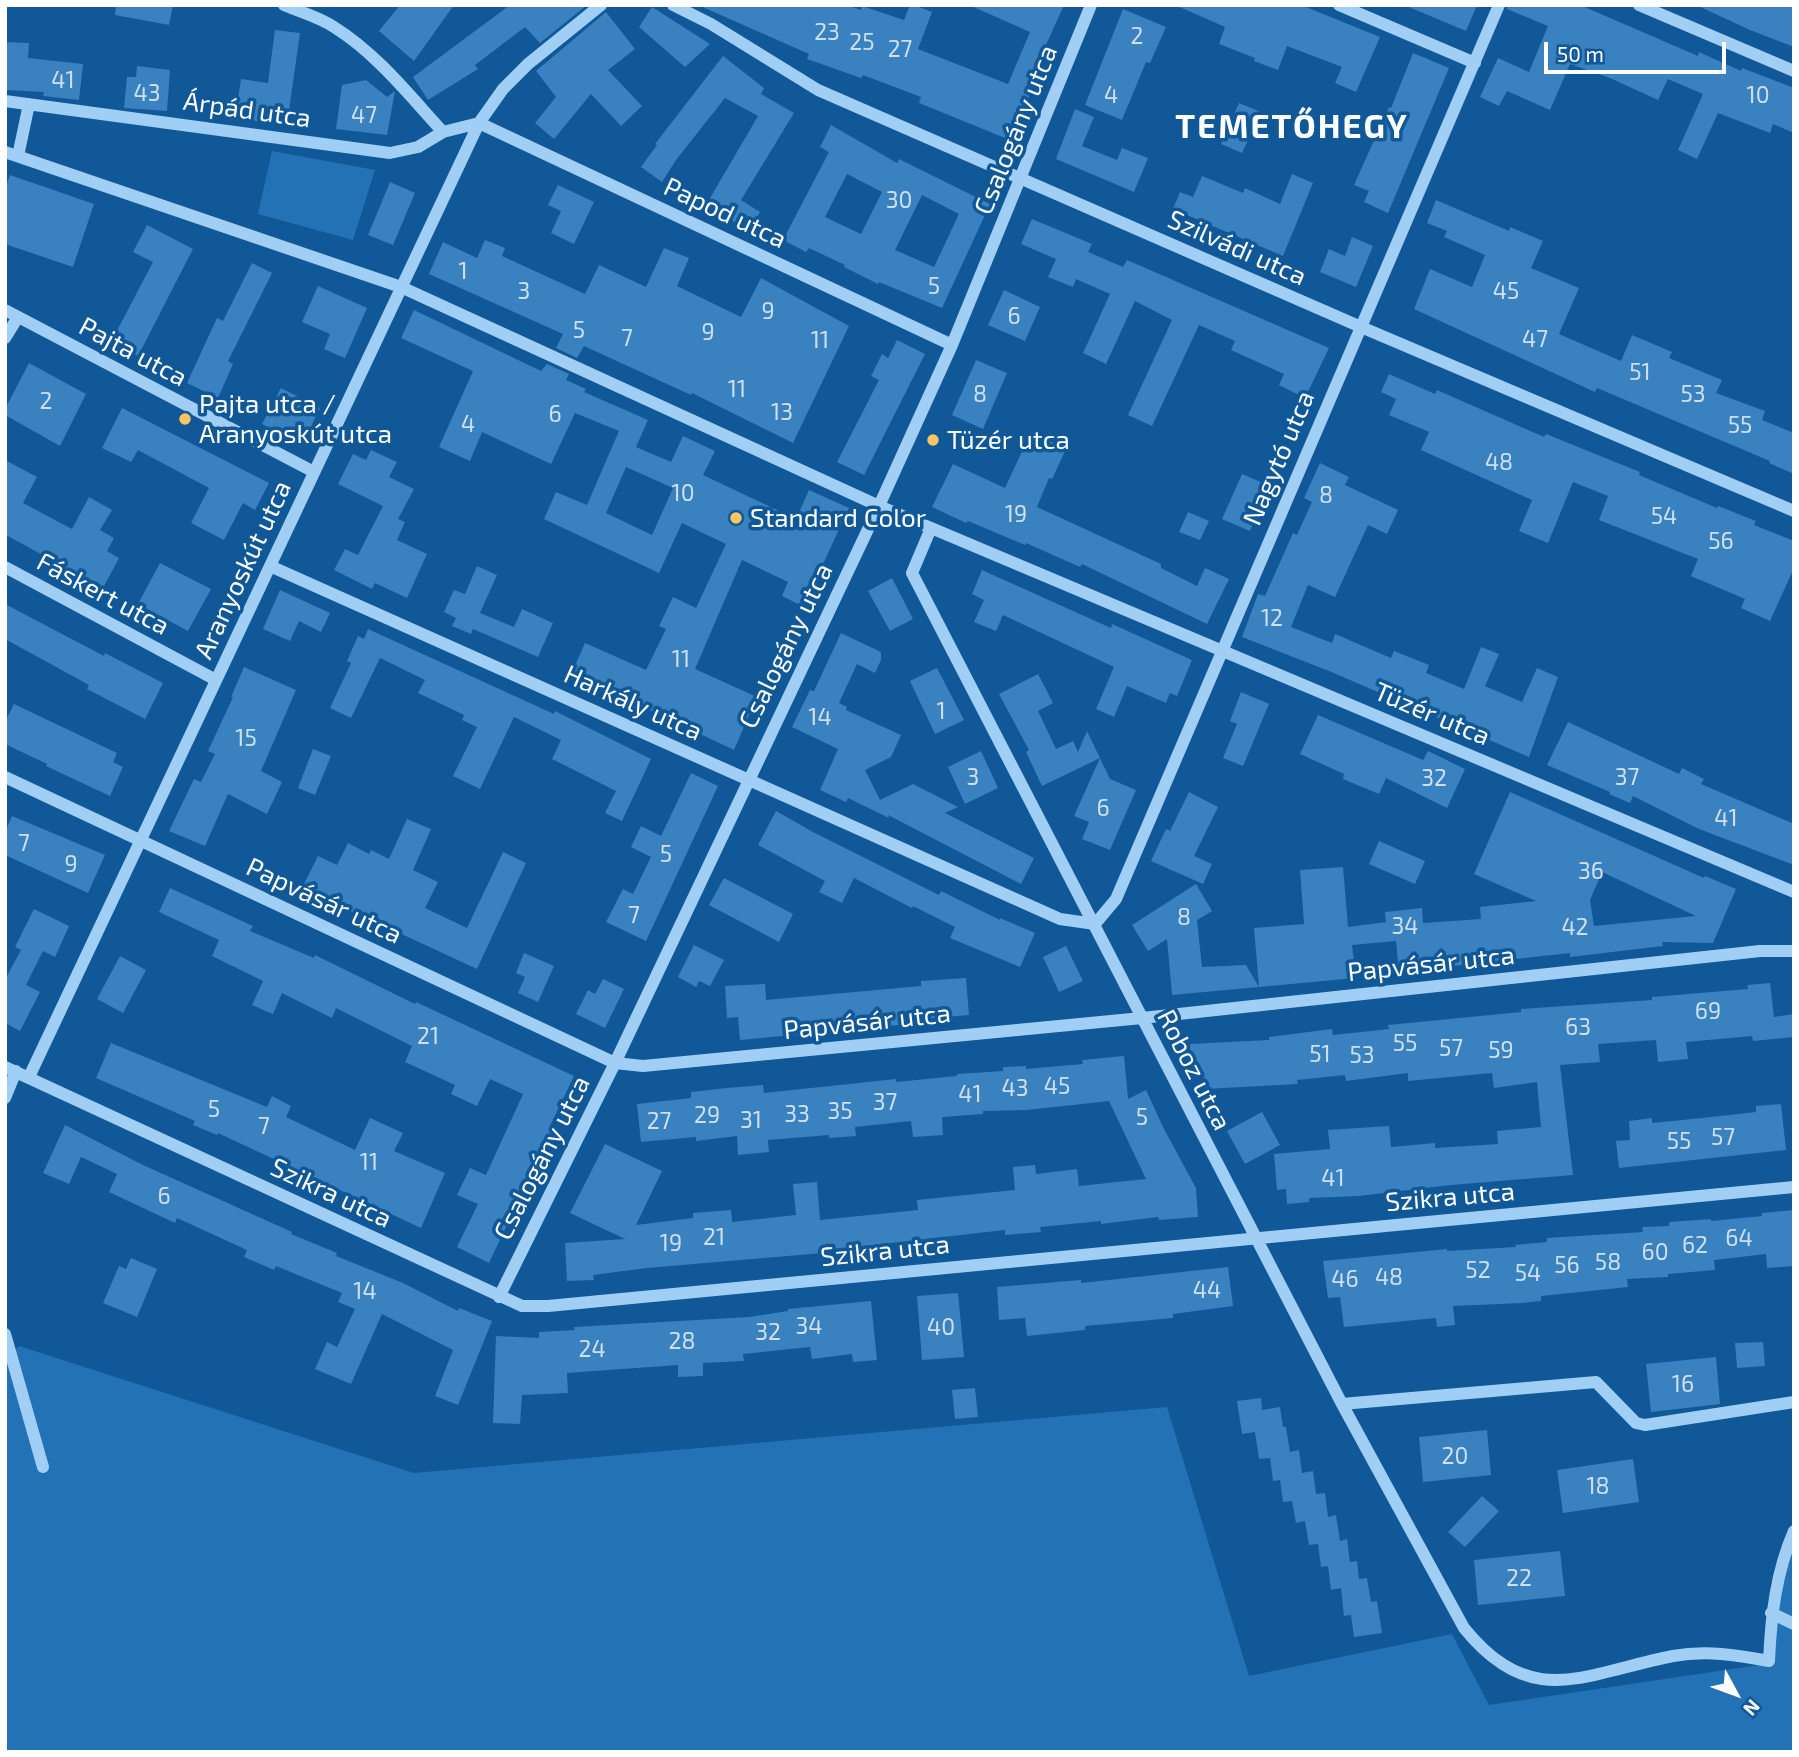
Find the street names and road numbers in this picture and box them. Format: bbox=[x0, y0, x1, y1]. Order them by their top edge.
street label: Csalogány utca bbox=[968, 41, 1064, 219]
street label: Árpád utca bbox=[181, 86, 313, 134]
street label: Papod utca bbox=[659, 171, 791, 255]
street label: Szilvádi utca bbox=[1163, 204, 1311, 292]
street label: Pajta utca bbox=[74, 311, 192, 393]
street label: Nagytó utca bbox=[1237, 386, 1321, 530]
street label: Aranyoskút utca bbox=[188, 476, 298, 664]
street label: Fáskert utca bbox=[31, 546, 175, 642]
street label: Csalogány utca bbox=[733, 558, 839, 734]
street label: Harkály utca bbox=[559, 659, 707, 747]
street label: Tüzér utca bbox=[1369, 676, 1495, 752]
street label: Papvásár utca bbox=[241, 851, 407, 951]
street label: Papvásár utca bbox=[1346, 940, 1516, 988]
street label: Papvásár utca bbox=[782, 998, 952, 1046]
street label: Roboz utca bbox=[1150, 1005, 1238, 1135]
street label: Csalogány utca bbox=[487, 1071, 597, 1245]
street label: Szikra utca bbox=[266, 1151, 396, 1235]
street label: Szikra utca bbox=[1384, 1176, 1516, 1218]
street label: Szikra utca bbox=[819, 1229, 951, 1273]

